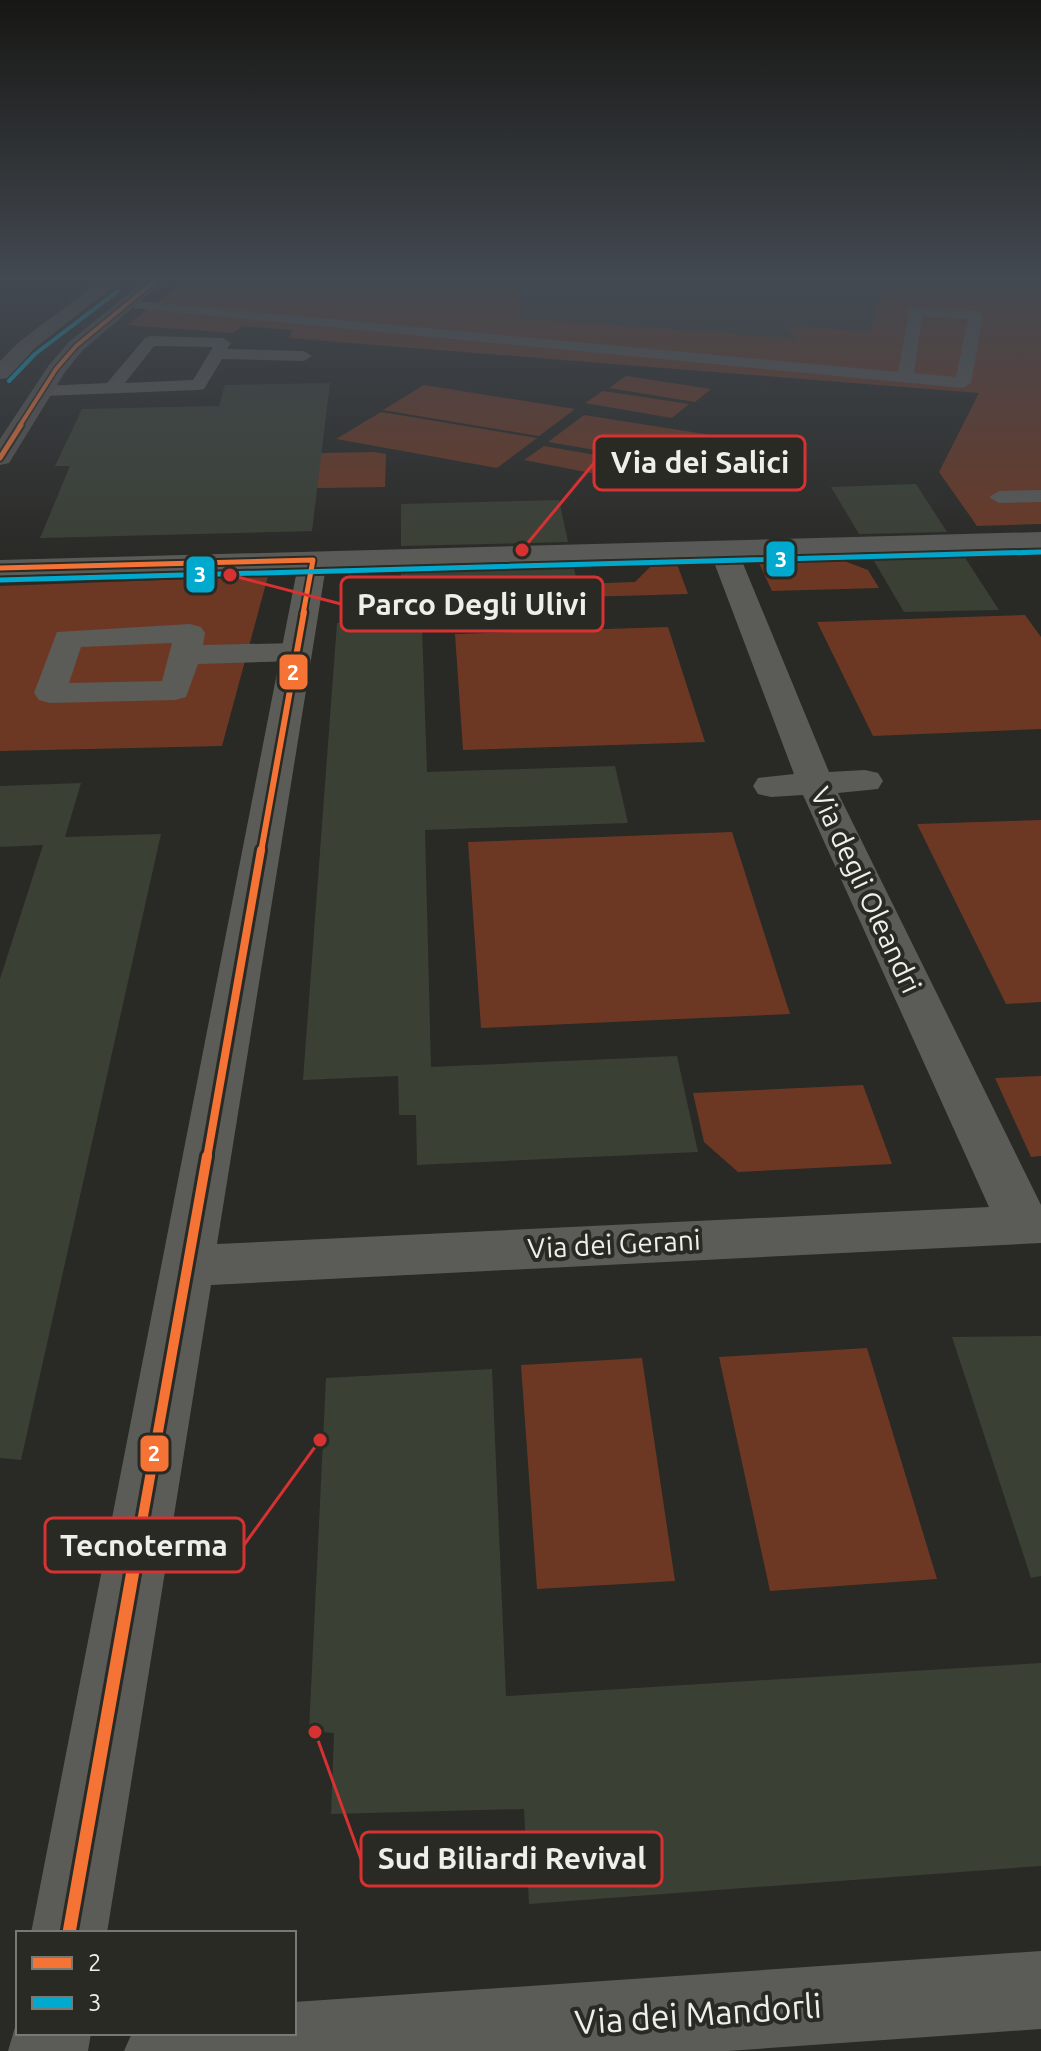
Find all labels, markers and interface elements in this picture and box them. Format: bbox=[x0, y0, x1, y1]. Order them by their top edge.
callout: Via dei Salici bbox=[594, 436, 805, 490]
text: Via dei Salici bbox=[611, 445, 789, 479]
line badge: 3 bbox=[765, 540, 796, 578]
text: 3 bbox=[775, 546, 787, 571]
line badge: 3 bbox=[185, 555, 216, 594]
text: 3 bbox=[194, 561, 206, 586]
callout: Parco Degli Ulivi bbox=[341, 577, 603, 631]
text: Parco Degli Ulivi bbox=[357, 587, 587, 621]
line badge: 2 bbox=[278, 653, 309, 691]
text: 2 bbox=[287, 659, 299, 684]
street label: Via degli Oleandri bbox=[805, 782, 928, 998]
street label: Via dei Gerani bbox=[527, 1223, 701, 1264]
line badge: 2 bbox=[139, 1434, 170, 1473]
text: 2 bbox=[148, 1440, 160, 1465]
callout: Tecnoterma bbox=[45, 1518, 244, 1572]
text: Tecnoterma bbox=[60, 1528, 228, 1562]
callout: Sud Biliardi Revival bbox=[361, 1832, 662, 1886]
text: Sud Biliardi Revival bbox=[378, 1841, 646, 1875]
legend bbox=[16, 1931, 296, 2035]
text: 2 bbox=[88, 1949, 102, 1976]
street label: Via dei Mandorli bbox=[573, 1985, 823, 2041]
text: 3 bbox=[88, 1989, 102, 2016]

